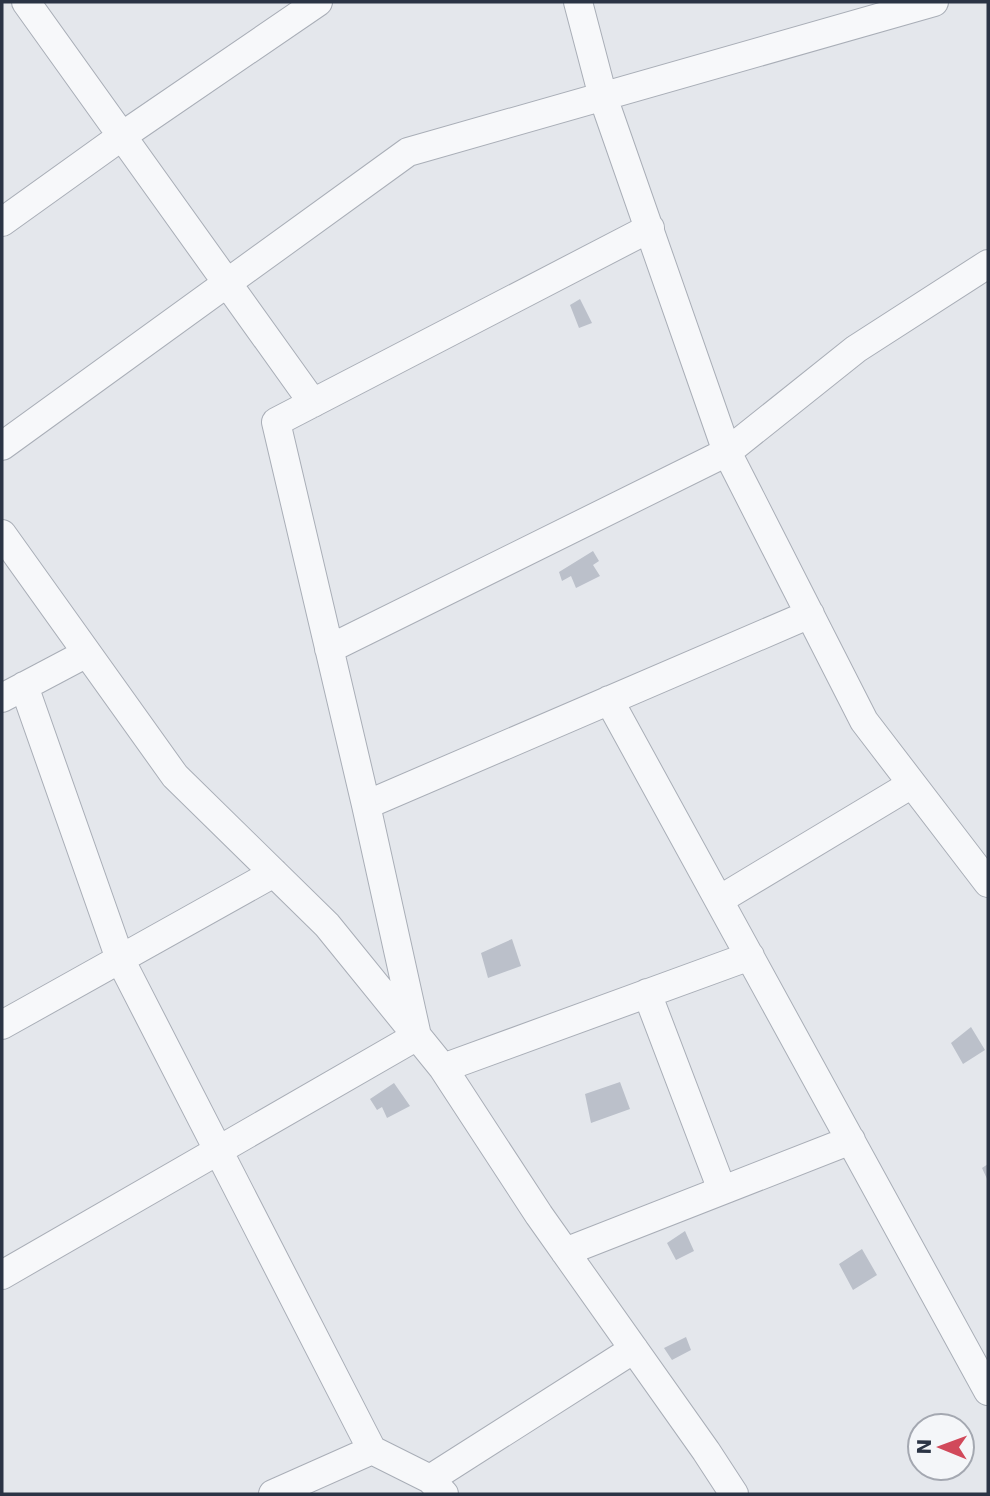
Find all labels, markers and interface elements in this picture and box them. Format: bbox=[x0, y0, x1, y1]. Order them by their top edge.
north arrow bbox=[906, 1412, 976, 1482]
text: N bbox=[913, 1439, 935, 1455]

